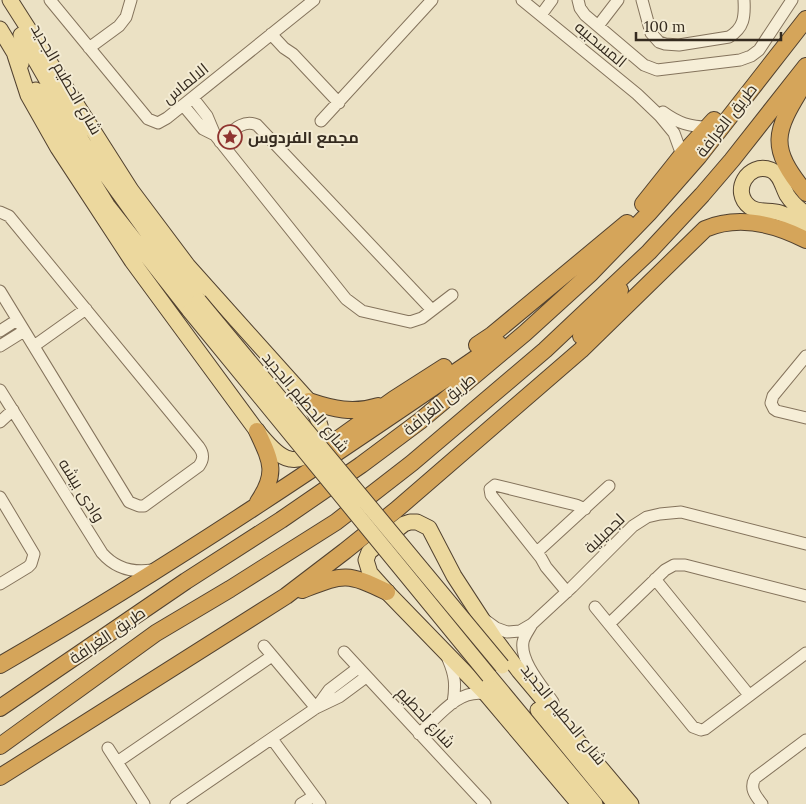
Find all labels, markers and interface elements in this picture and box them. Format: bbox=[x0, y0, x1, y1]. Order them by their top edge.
scale bar bbox=[636, 10, 781, 42]
street label: المسحبيه bbox=[571, 17, 631, 71]
text: 100 m bbox=[644, 17, 685, 36]
street label: شارع الحطيم الجديد bbox=[25, 20, 107, 139]
street label: الالماس bbox=[158, 58, 213, 109]
street label: طريق الغرافة bbox=[691, 79, 762, 161]
place icon: مجمع الفردوس bbox=[217, 124, 243, 150]
place label: مجمع الفردوس bbox=[248, 127, 359, 148]
street label: شارع الحطيم الجديد bbox=[257, 348, 354, 457]
street label: طريق الغرافة bbox=[399, 369, 480, 440]
street label: وادى بيشه bbox=[54, 454, 109, 526]
street label: لجميلية bbox=[580, 509, 628, 557]
street label: طريق الغرافة bbox=[65, 602, 150, 669]
street label: شارع الحطيم الجديد bbox=[515, 659, 611, 770]
street label: شارع لحطيم bbox=[391, 682, 459, 753]

